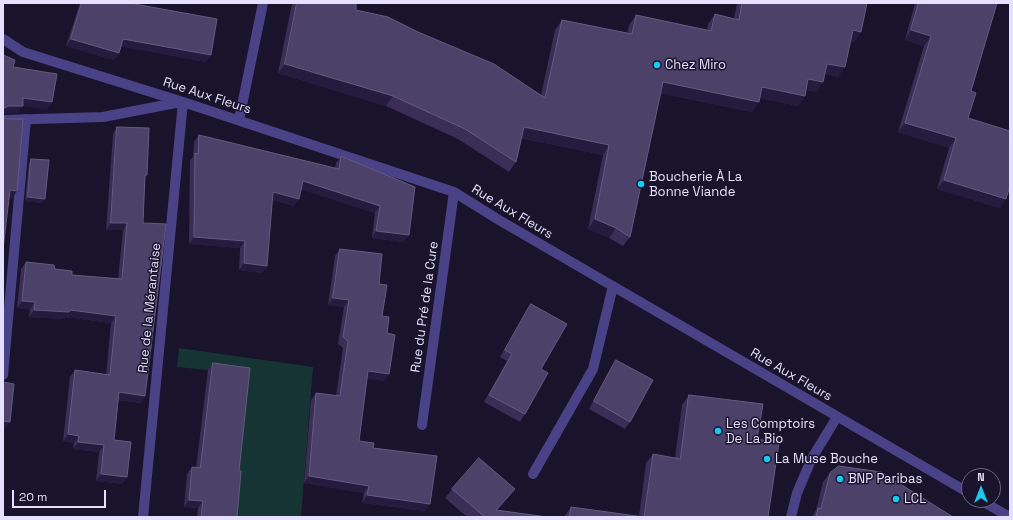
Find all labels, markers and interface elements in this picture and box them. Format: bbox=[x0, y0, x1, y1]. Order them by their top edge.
place label: Chez Miro bbox=[665, 57, 726, 73]
marker: Chez Miro bbox=[652, 60, 662, 70]
street label: Rue Aux Fleurs bbox=[161, 74, 253, 118]
place label: Boucherie À La Bonne Viande bbox=[649, 169, 742, 200]
marker: Boucherie À La Bonne Viande bbox=[636, 179, 646, 189]
street label: Rue Aux Fleurs bbox=[469, 182, 555, 242]
street label: Rue du Pré de la Cure bbox=[408, 240, 442, 374]
street label: Rue de la Mérantaise bbox=[135, 242, 165, 374]
street label: Rue Aux Fleurs bbox=[747, 345, 835, 405]
place label: Les Comptoirs De La Bio bbox=[726, 416, 815, 447]
marker: Les Comptoirs De La Bio bbox=[713, 426, 723, 436]
place label: La Muse Bouche bbox=[775, 451, 878, 467]
marker: La Muse Bouche bbox=[762, 454, 772, 464]
north arrow bbox=[961, 468, 1001, 508]
text: N bbox=[977, 470, 985, 484]
place label: BNP Paribas bbox=[848, 471, 922, 487]
marker: BNP Paribas bbox=[835, 474, 845, 484]
scale bar bbox=[14, 482, 108, 508]
text: 20 m bbox=[19, 489, 47, 505]
place label: LCL bbox=[904, 491, 926, 507]
marker: LCL bbox=[891, 494, 901, 504]

